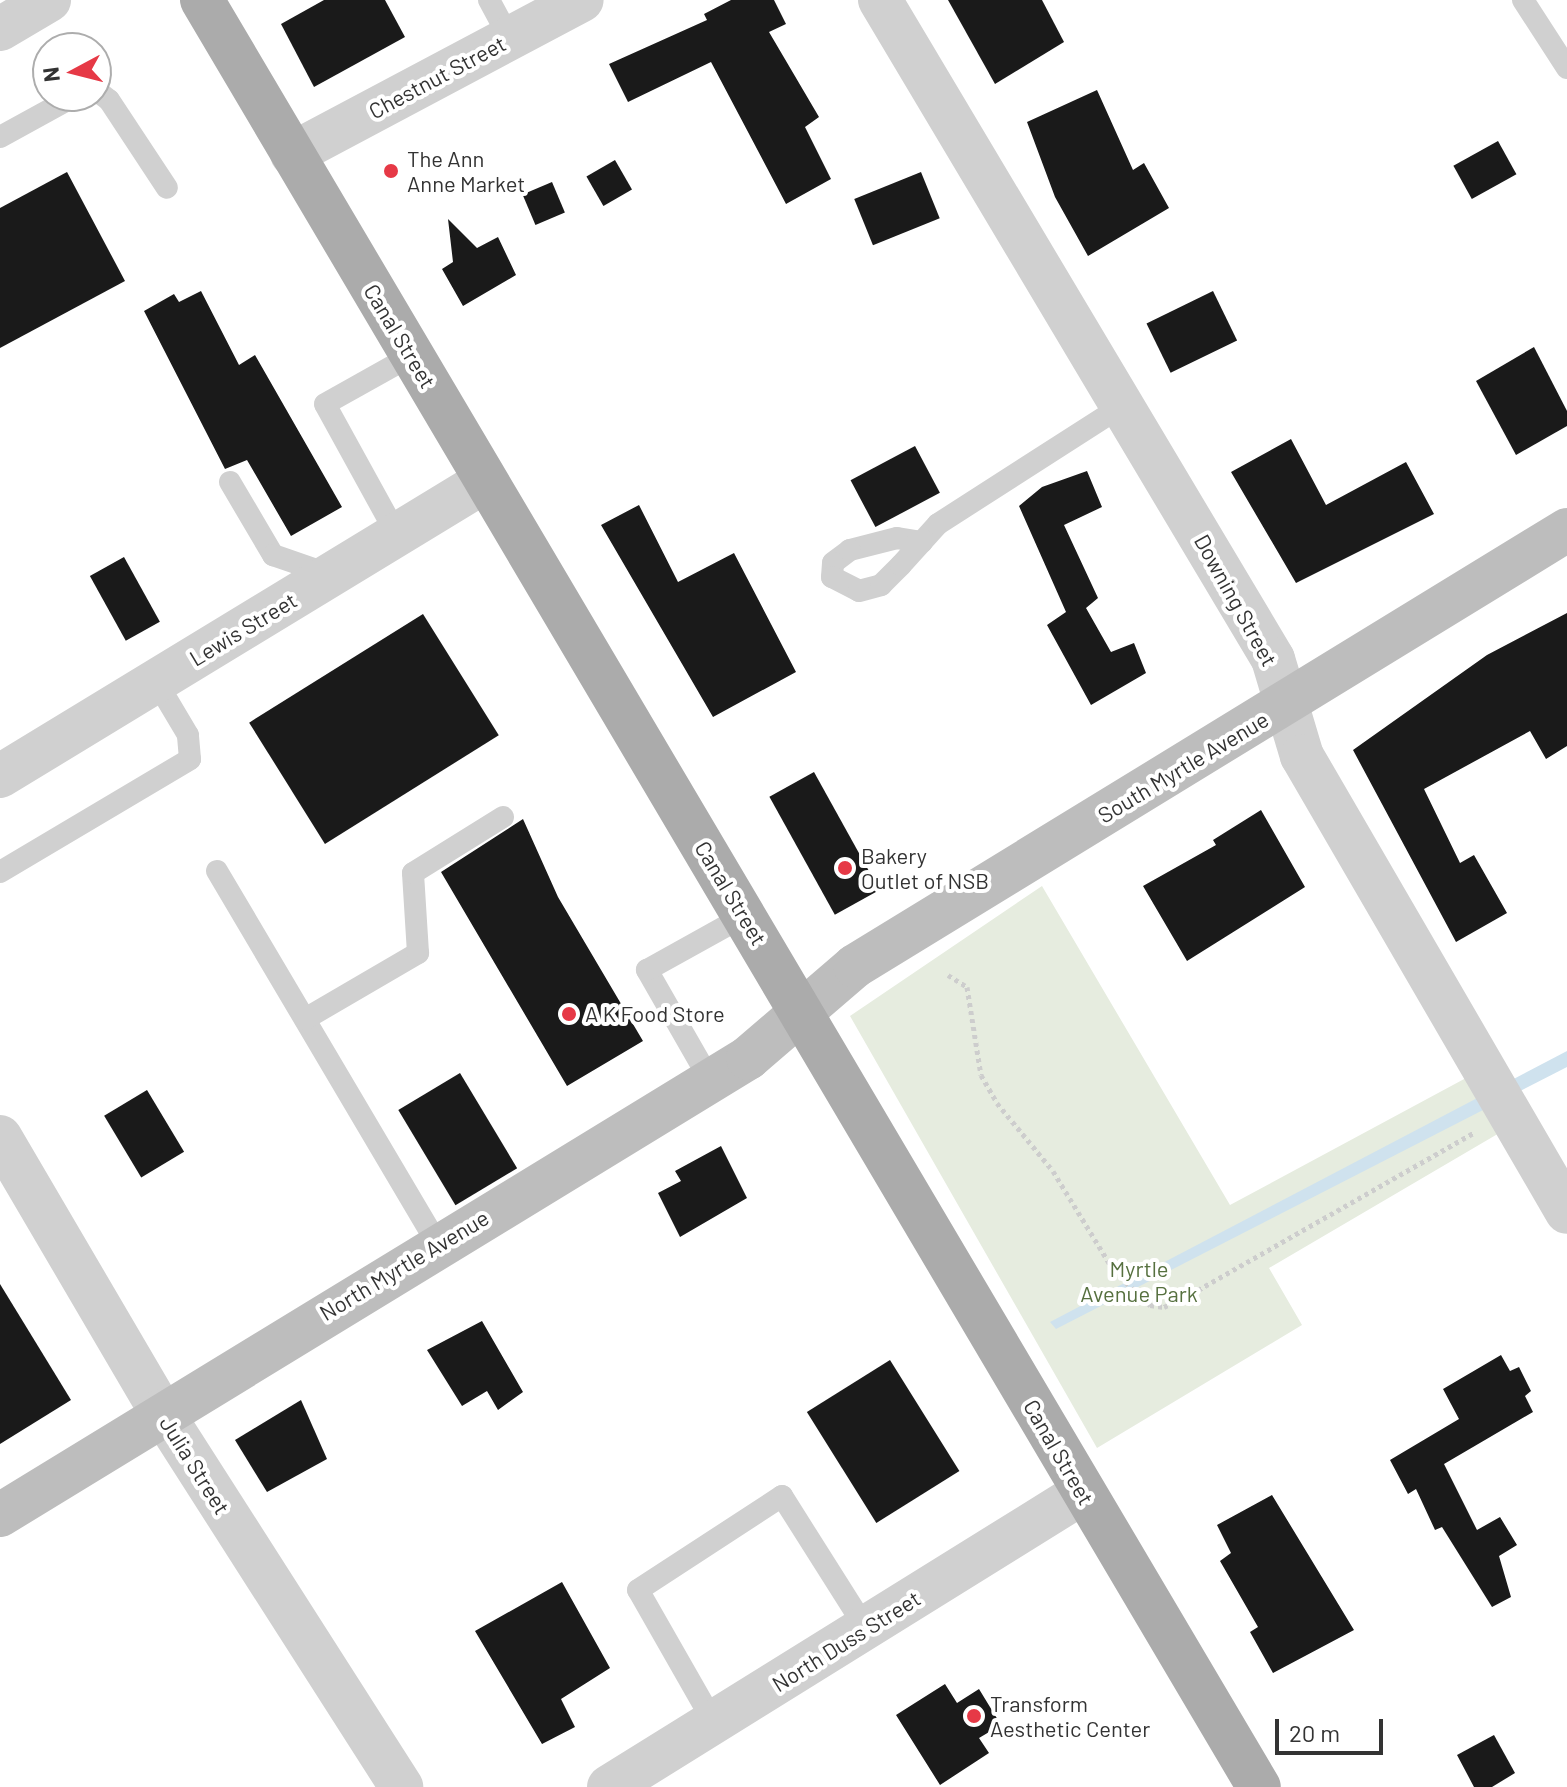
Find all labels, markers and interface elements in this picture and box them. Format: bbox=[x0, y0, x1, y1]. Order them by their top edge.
street label: Chestnut Street bbox=[364, 30, 510, 124]
north arrow bbox=[32, 32, 112, 112]
text: N bbox=[36, 66, 64, 84]
place label: The Ann Anne Market bbox=[407, 145, 525, 196]
marker: The Ann Anne Market bbox=[382, 162, 400, 180]
street label: Canal Street bbox=[359, 279, 441, 393]
street label: Downing Street bbox=[1189, 530, 1283, 670]
street label: Lewis Street bbox=[185, 587, 301, 671]
street label: South Myrtle Avenue bbox=[1093, 706, 1273, 828]
street label: Canal Street bbox=[690, 836, 772, 950]
place label: Bakery Outlet of NSB bbox=[861, 842, 989, 894]
marker: Bakery Outlet of NSB bbox=[836, 859, 854, 877]
place label: A K Food Store bbox=[585, 1001, 725, 1027]
marker: A K Food Store bbox=[560, 1005, 578, 1023]
street label: North Myrtle Avenue bbox=[315, 1204, 493, 1326]
park label: Myrtle Avenue Park bbox=[1080, 1255, 1198, 1306]
street label: Canal Street bbox=[1018, 1395, 1100, 1509]
street label: Julia Street bbox=[154, 1411, 236, 1519]
street label: North Duss Street bbox=[767, 1585, 925, 1697]
place label: Transform Aesthetic Center bbox=[990, 1690, 1150, 1742]
scale bar bbox=[1279, 1703, 1387, 1753]
marker: Transform Aesthetic Center bbox=[965, 1707, 983, 1725]
text: 20 m bbox=[1289, 1718, 1340, 1747]

